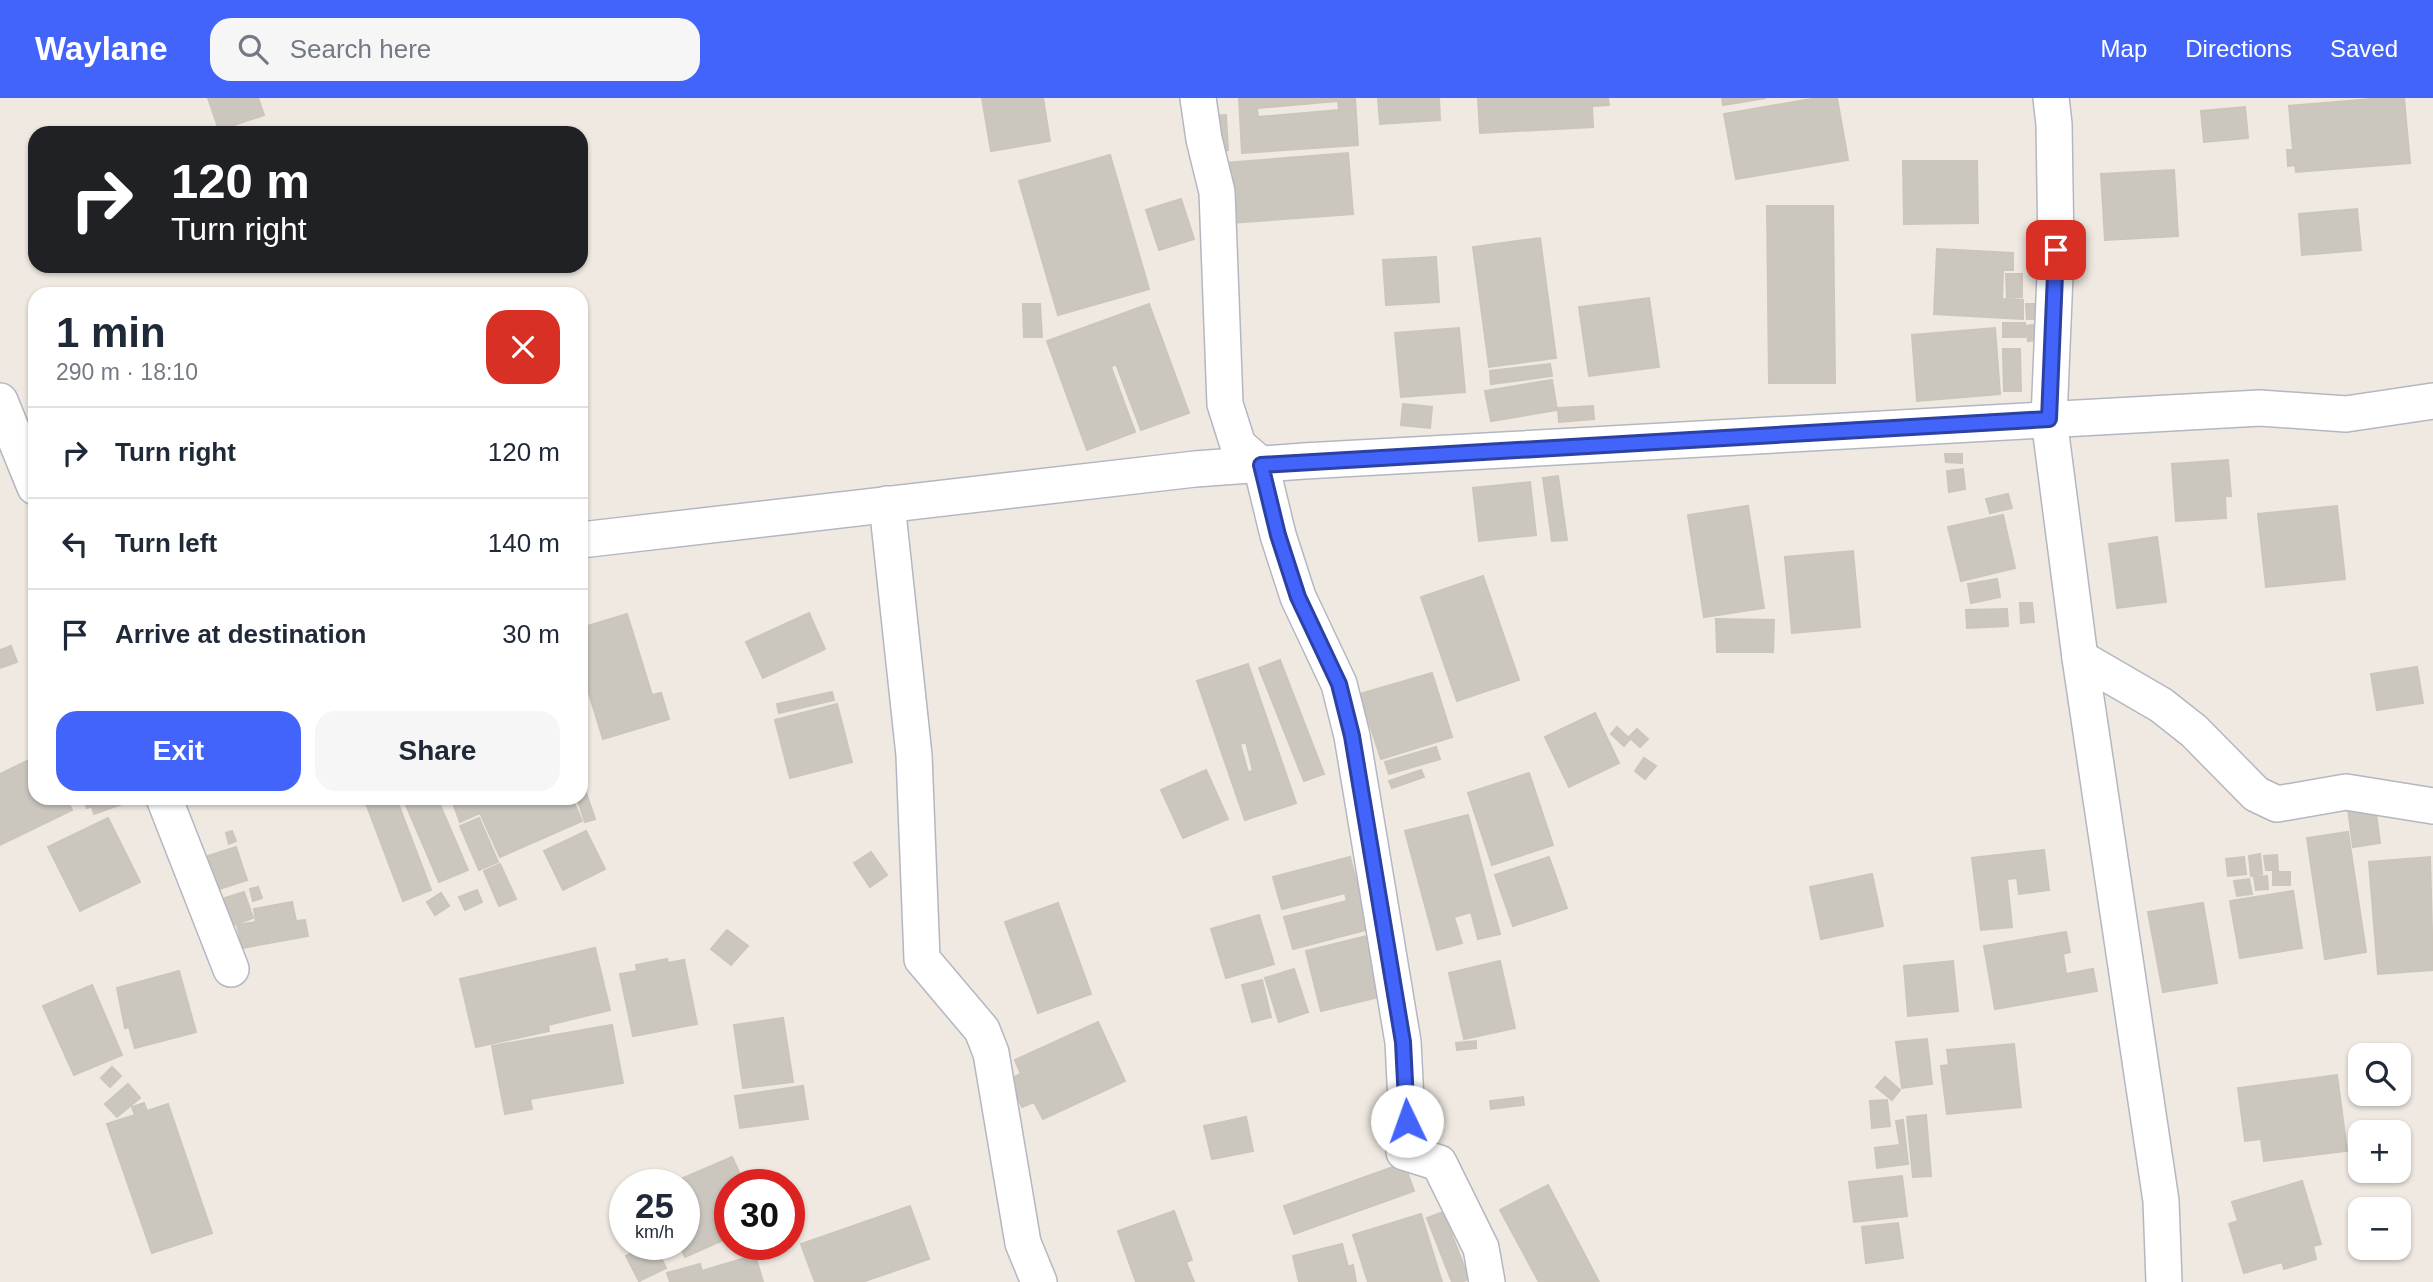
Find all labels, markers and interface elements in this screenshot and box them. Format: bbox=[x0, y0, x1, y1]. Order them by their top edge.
search box bbox=[210, 18, 700, 81]
text: Waylane bbox=[35, 30, 168, 67]
icon: search bbox=[234, 30, 272, 68]
text: Search here bbox=[290, 34, 431, 64]
text: Map bbox=[2101, 35, 2147, 62]
text: Directions bbox=[2185, 35, 2292, 62]
text: Saved bbox=[2330, 35, 2398, 62]
icon: right bbox=[56, 154, 147, 245]
text: 120 m bbox=[171, 154, 310, 208]
text: Turn right bbox=[171, 211, 307, 247]
pin bbox=[2026, 220, 2086, 280]
icon: arrive bbox=[2037, 231, 2075, 269]
text: 1 min bbox=[56, 309, 166, 356]
button: close bbox=[486, 310, 560, 384]
text: 290 m · 18:10 bbox=[56, 359, 198, 385]
icon: right bbox=[56, 434, 94, 472]
text: Turn right bbox=[115, 437, 236, 467]
text: 120 m bbox=[488, 437, 560, 467]
icon: left bbox=[56, 525, 94, 563]
text: Turn left bbox=[115, 528, 217, 558]
text: 140 m bbox=[488, 528, 560, 558]
icon: arrive bbox=[56, 616, 94, 654]
text: Arrive at destination bbox=[115, 619, 366, 649]
text: 30 m bbox=[502, 619, 560, 649]
button: Exit bbox=[56, 711, 301, 791]
button: Share bbox=[315, 711, 560, 791]
map controls bbox=[2348, 1043, 2411, 1260]
button: search bbox=[2348, 1043, 2411, 1106]
position arrow bbox=[1370, 1084, 1444, 1158]
button: + bbox=[2348, 1120, 2411, 1183]
speed limit sign: 30 bbox=[714, 1169, 805, 1260]
text: 25 bbox=[635, 1186, 674, 1225]
button: − bbox=[2348, 1197, 2411, 1260]
text: km/h bbox=[635, 1222, 674, 1242]

